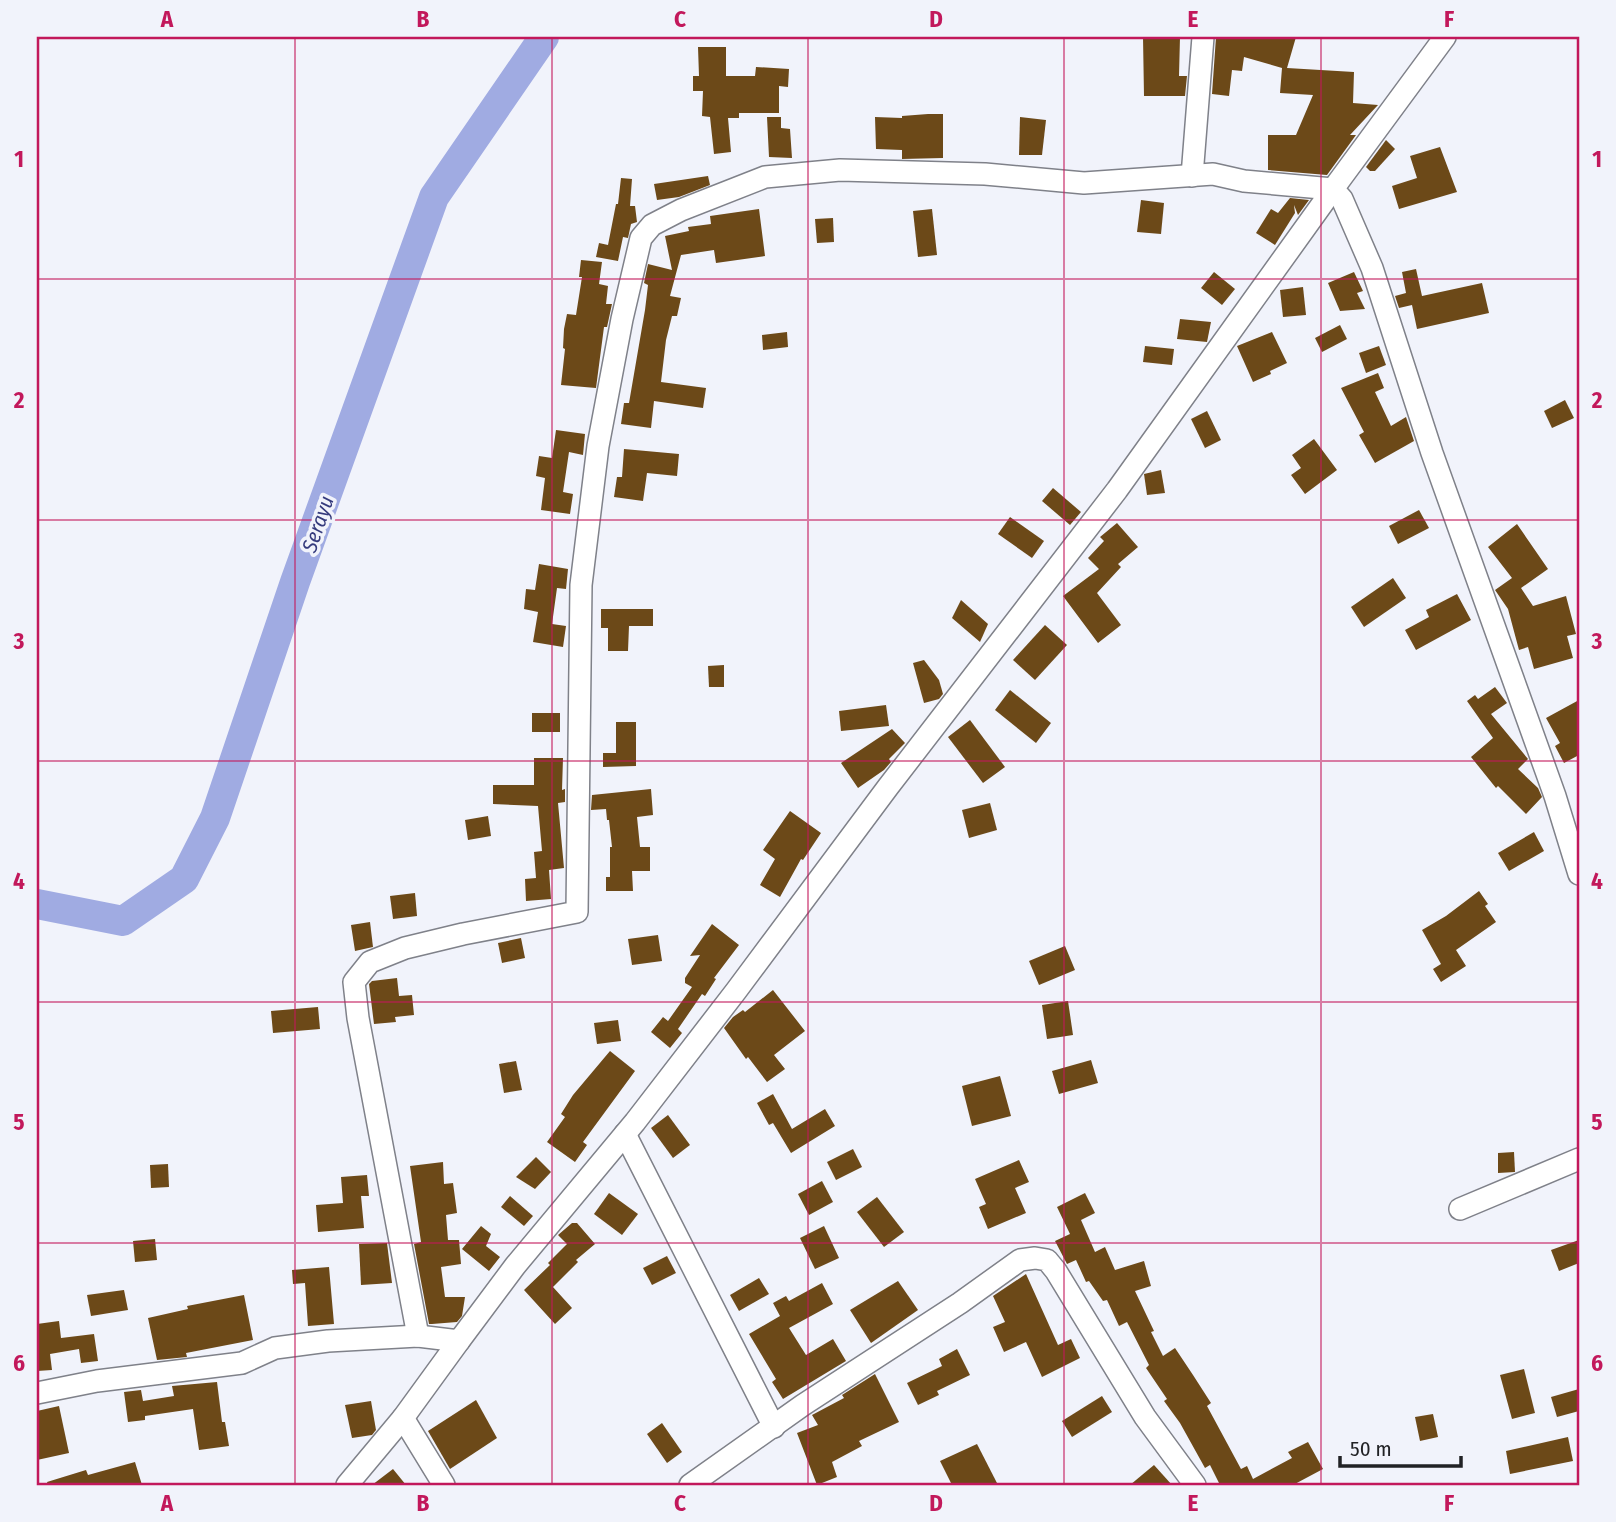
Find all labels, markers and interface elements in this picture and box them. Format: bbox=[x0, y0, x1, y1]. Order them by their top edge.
text: A bbox=[160, 5, 174, 33]
text: B bbox=[417, 5, 430, 33]
text: C bbox=[674, 5, 686, 33]
text: D bbox=[929, 5, 943, 33]
text: E bbox=[1188, 5, 1199, 33]
text: F bbox=[1444, 5, 1454, 33]
text: 1 bbox=[14, 145, 24, 173]
text: 1 bbox=[1592, 145, 1602, 173]
text: 2 bbox=[13, 386, 25, 414]
text: 2 bbox=[1591, 386, 1603, 414]
water label: Serayu bbox=[296, 492, 340, 557]
text: 3 bbox=[13, 627, 25, 655]
text: 3 bbox=[1591, 627, 1603, 655]
text: 4 bbox=[13, 867, 25, 895]
text: 4 bbox=[1591, 867, 1603, 895]
text: 5 bbox=[13, 1108, 25, 1136]
text: 5 bbox=[1591, 1108, 1603, 1136]
text: 6 bbox=[13, 1349, 25, 1377]
text: 6 bbox=[1591, 1349, 1603, 1377]
scale bar bbox=[1340, 1424, 1460, 1468]
text: 50 m bbox=[1350, 1436, 1392, 1462]
text: A bbox=[160, 1489, 174, 1517]
text: B bbox=[417, 1489, 430, 1517]
text: C bbox=[674, 1489, 686, 1517]
text: D bbox=[929, 1489, 943, 1517]
text: E bbox=[1188, 1489, 1199, 1517]
text: F bbox=[1444, 1489, 1454, 1517]

